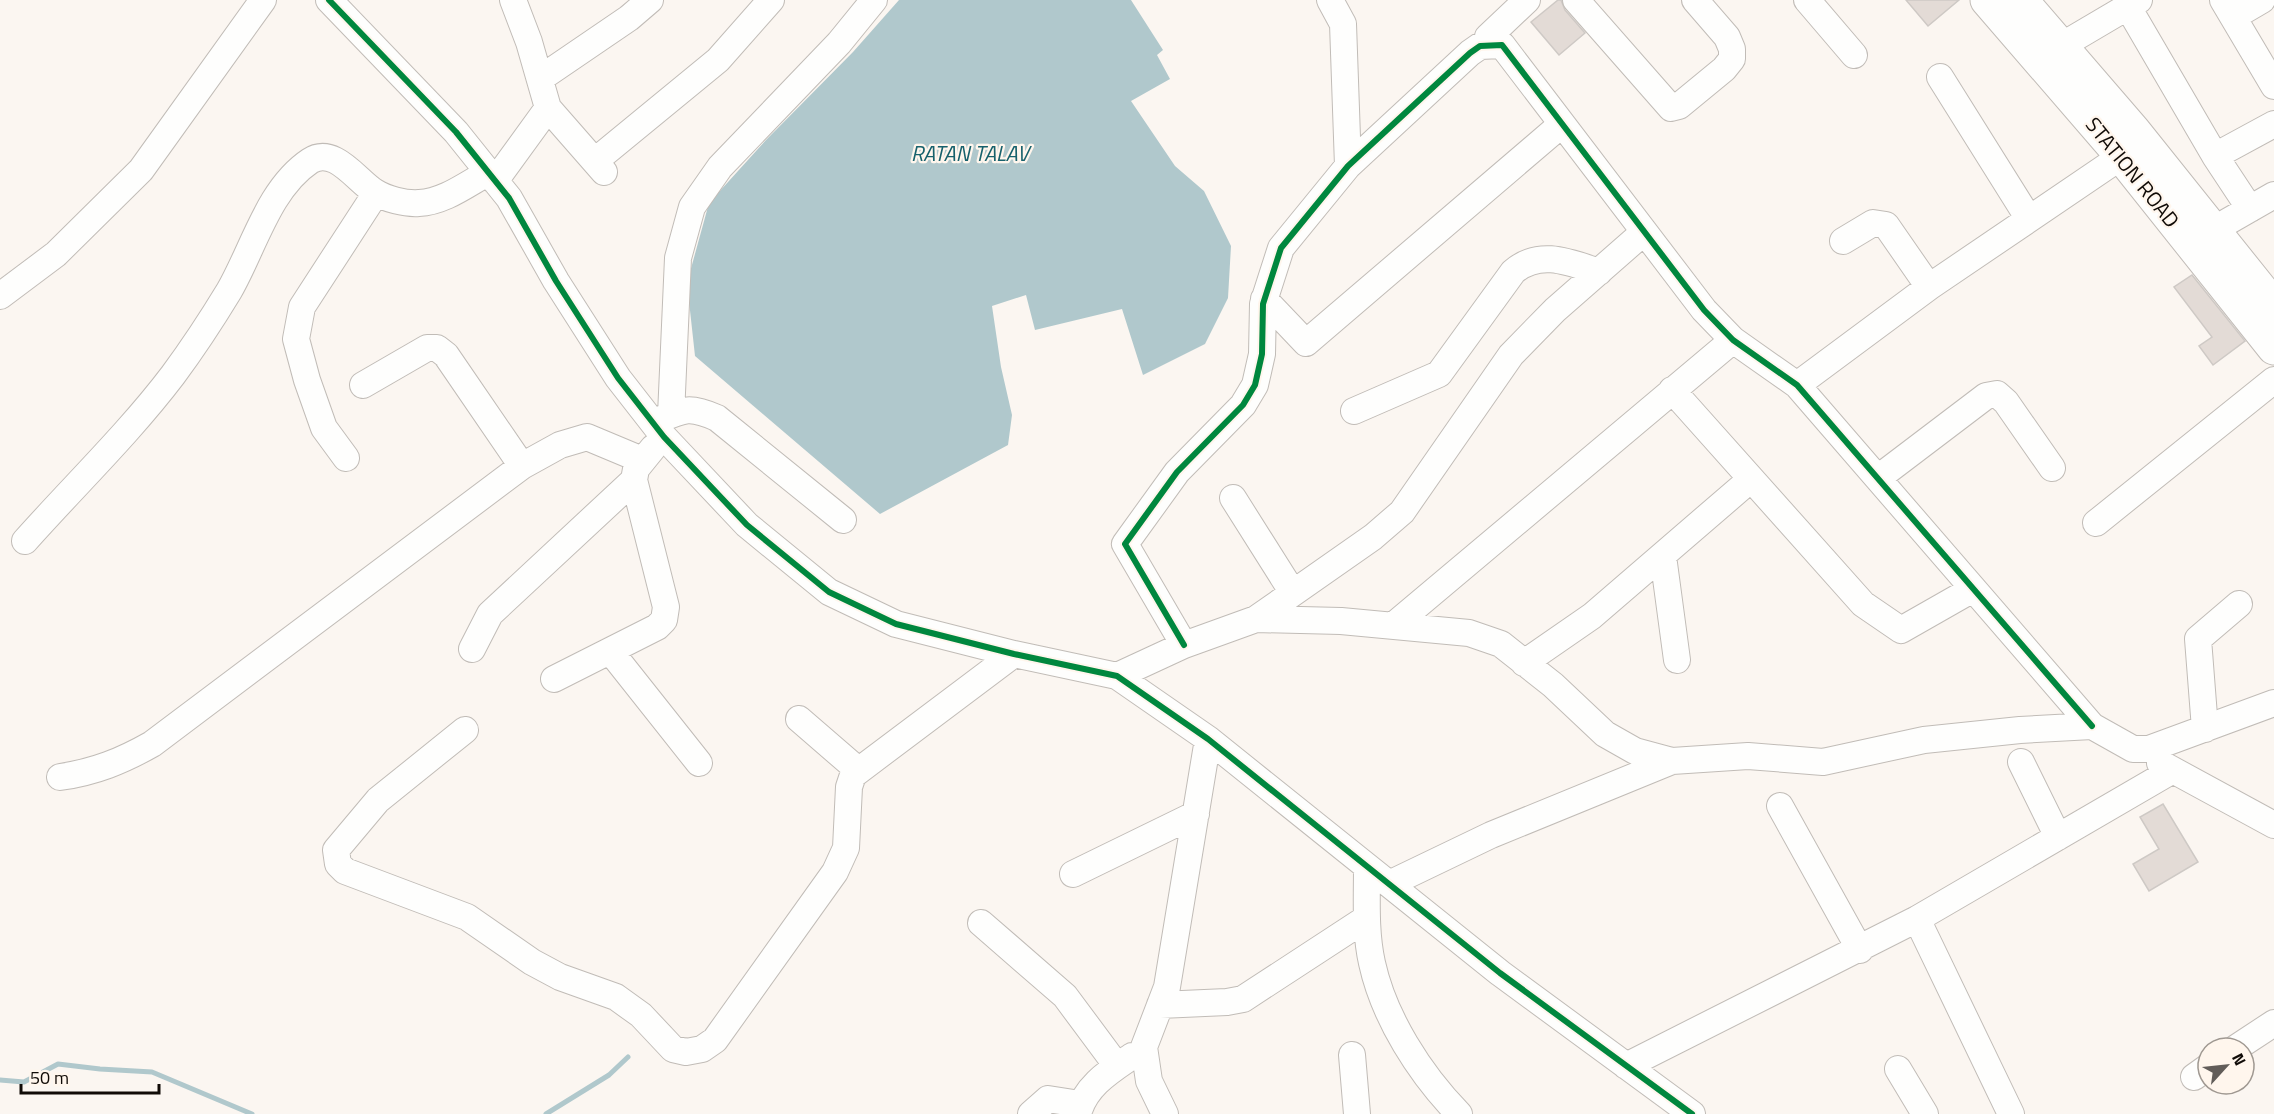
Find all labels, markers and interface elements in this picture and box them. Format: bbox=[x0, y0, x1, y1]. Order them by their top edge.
street label: STATION ROAD bbox=[2078, 110, 2188, 234]
water label: RATAN TALAV bbox=[911, 136, 1032, 170]
north arrow bbox=[2196, 1036, 2256, 1096]
text: N bbox=[2226, 1049, 2253, 1070]
scale bar bbox=[21, 1057, 159, 1095]
text: 50 m bbox=[30, 1064, 69, 1091]

